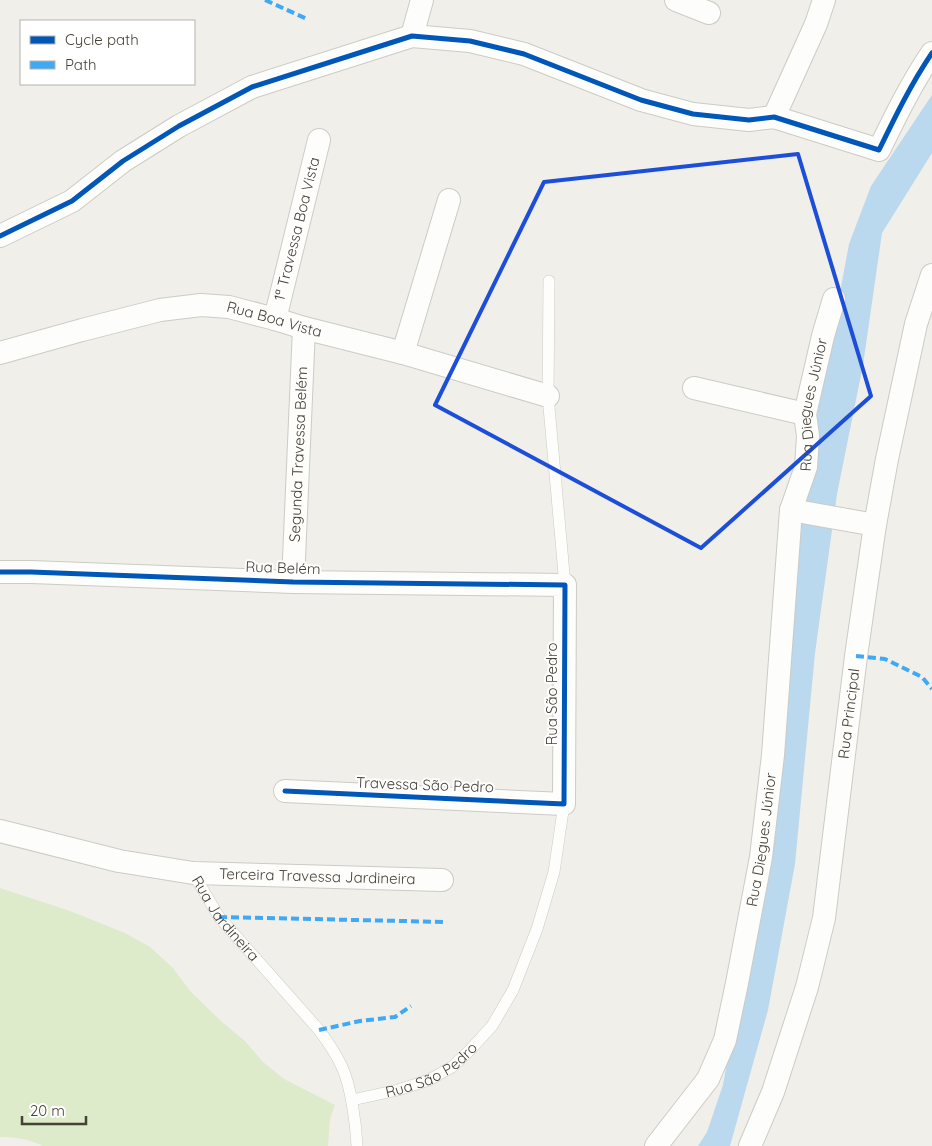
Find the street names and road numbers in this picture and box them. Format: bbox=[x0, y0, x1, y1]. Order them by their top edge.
street label: 1ª Travessa Boa Vista bbox=[269, 155, 324, 303]
street label: Rua Boa Vista bbox=[225, 297, 324, 341]
street label: Rua Diegues Júnior bbox=[794, 336, 831, 472]
street label: Segunda Travessa Belém bbox=[285, 366, 311, 542]
street label: Rua Belém bbox=[245, 557, 321, 578]
street label: Rua São Pedro bbox=[542, 642, 561, 746]
street label: Rua Principal bbox=[834, 667, 863, 760]
street label: Rua Diegues Júnior bbox=[742, 771, 780, 908]
street label: Travessa São Pedro bbox=[356, 773, 494, 796]
street label: Terceira Travessa Jardineira bbox=[219, 864, 416, 888]
street label: Rua Jardineira bbox=[188, 872, 264, 965]
street label: Rua São Pedro bbox=[383, 1038, 481, 1101]

